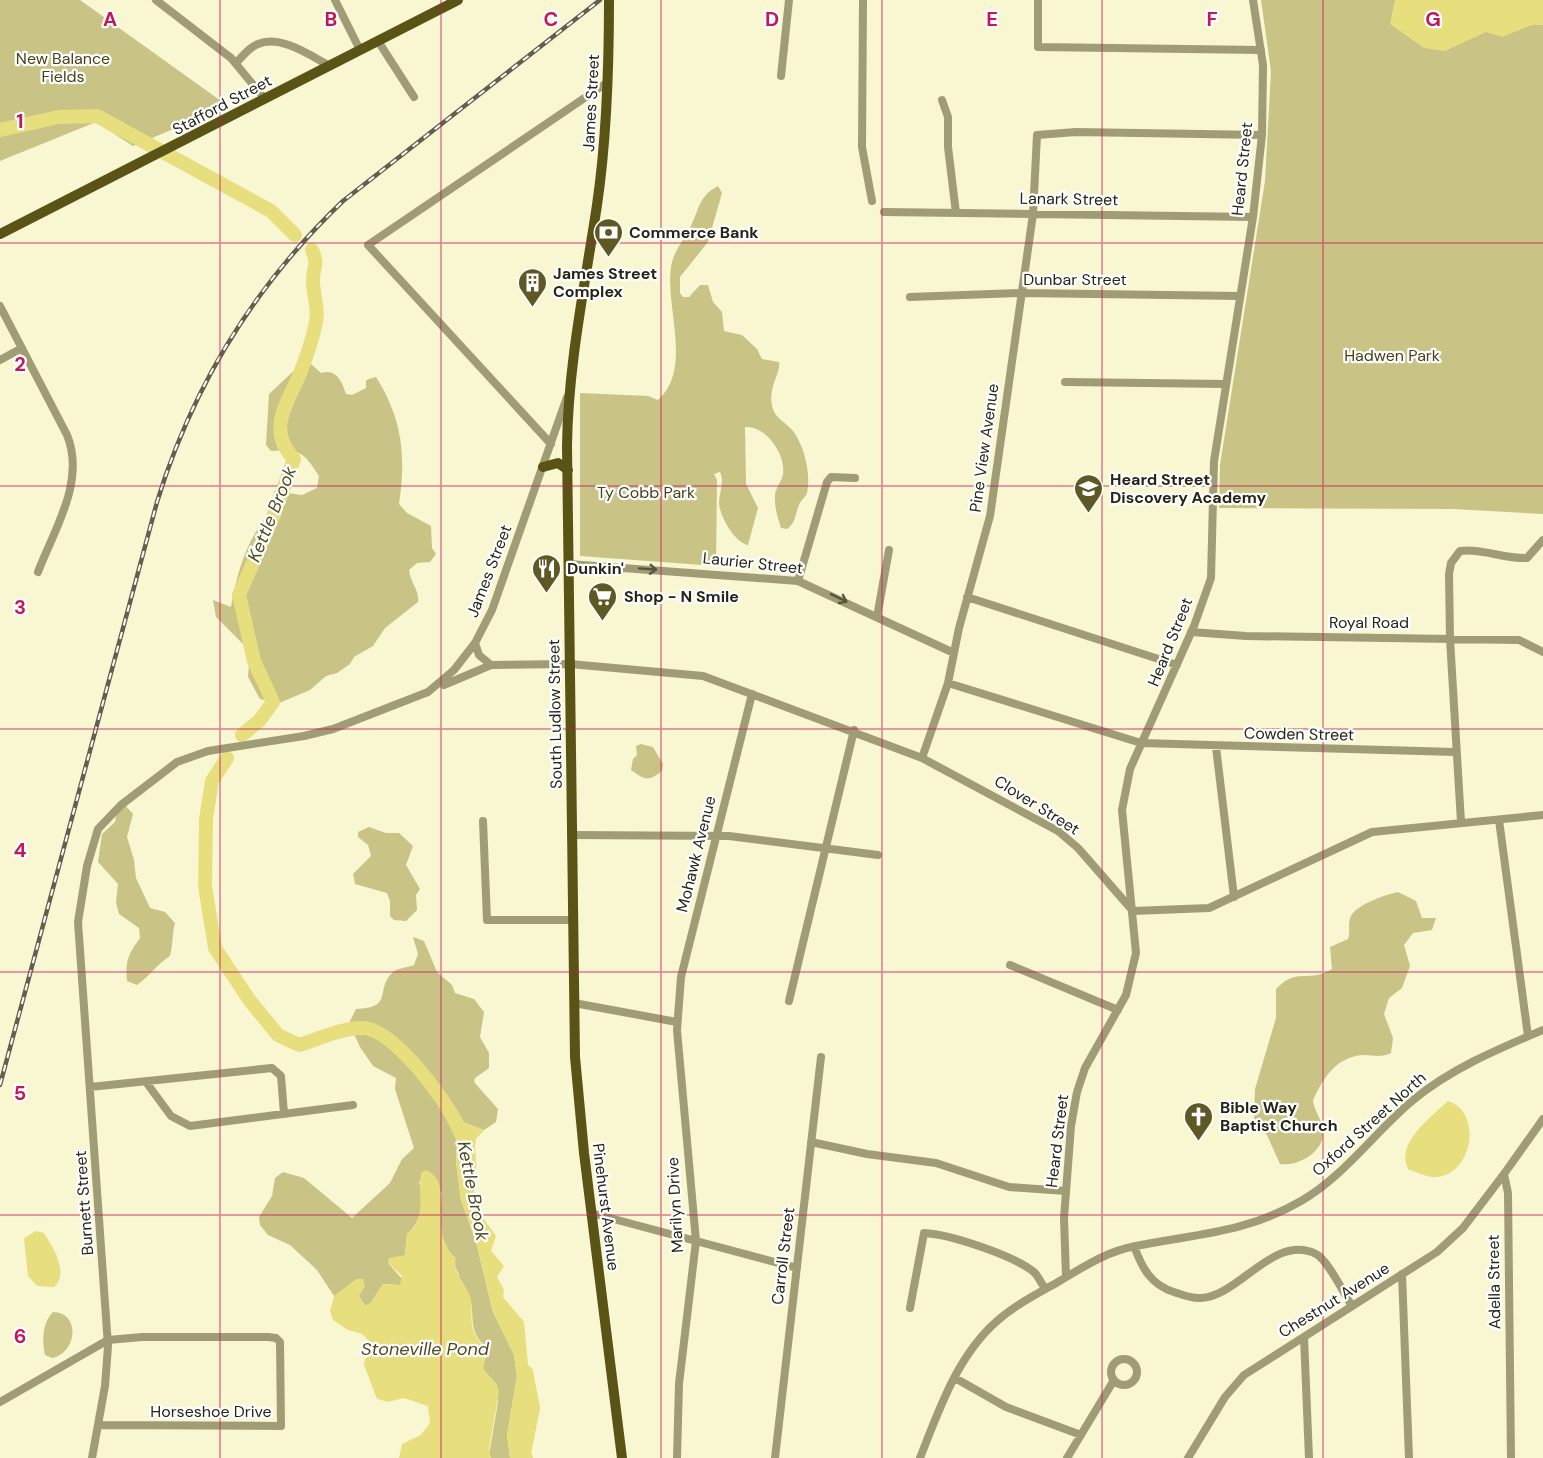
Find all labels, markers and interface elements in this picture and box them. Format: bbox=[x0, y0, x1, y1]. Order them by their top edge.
text: A bbox=[103, 6, 117, 32]
text: B bbox=[325, 6, 337, 32]
text: C bbox=[544, 6, 558, 32]
text: D bbox=[765, 6, 779, 32]
text: E bbox=[986, 6, 998, 32]
text: F bbox=[1206, 6, 1218, 32]
text: G bbox=[1425, 6, 1441, 32]
park label: New Balance Fields bbox=[16, 48, 110, 87]
street label: James Street bbox=[578, 54, 604, 152]
street label: Stafford Street bbox=[169, 70, 275, 140]
text: 1 bbox=[16, 108, 24, 134]
street label: Heard Street bbox=[1227, 121, 1257, 217]
street label: Lanark Street bbox=[1020, 188, 1118, 210]
bank icon: Commerce Bank bbox=[592, 216, 624, 258]
place label: Commerce Bank bbox=[629, 222, 759, 243]
place label: James Street Complex bbox=[553, 263, 657, 302]
building icon: James Street Complex bbox=[516, 266, 548, 308]
street label: Dunbar Street bbox=[1023, 269, 1127, 290]
park label: Hadwen Park bbox=[1344, 345, 1440, 366]
text: 2 bbox=[14, 351, 26, 377]
street label: Pine View Avenue bbox=[965, 382, 1003, 514]
water label: Kettle Brook bbox=[242, 462, 302, 565]
place label: Heard Street Discovery Academy bbox=[1110, 469, 1267, 508]
school or university icon: Heard Street Discovery Academy bbox=[1073, 472, 1105, 514]
park label: Ty Cobb Park bbox=[597, 482, 695, 503]
street label: James Street bbox=[462, 522, 516, 620]
street label: Laurier Street bbox=[702, 547, 804, 579]
restaurant icon: Dunkin' bbox=[530, 552, 562, 594]
place label: Dunkin' bbox=[567, 558, 624, 579]
one-way arrow bbox=[637, 564, 657, 575]
supermarket icon: Shop - N Smile bbox=[587, 580, 619, 622]
place label: Shop - N Smile bbox=[624, 586, 739, 607]
one-way arrow bbox=[829, 593, 847, 605]
text: 3 bbox=[14, 594, 26, 620]
street label: Heard Street bbox=[1143, 595, 1197, 689]
street label: Royal Road bbox=[1329, 612, 1409, 633]
street label: South Ludlow Street bbox=[543, 639, 567, 789]
street label: Cowden Street bbox=[1244, 723, 1354, 745]
street label: Clover Street bbox=[990, 770, 1084, 840]
street label: Mohawk Avenue bbox=[671, 793, 721, 915]
text: 4 bbox=[14, 837, 27, 863]
street label: Oxford Street North bbox=[1308, 1067, 1430, 1181]
text: 5 bbox=[14, 1080, 26, 1106]
street label: Heard Street bbox=[1041, 1093, 1073, 1189]
place label: Bible Way Baptist Church bbox=[1220, 1097, 1338, 1136]
church icon: Bible Way Baptist Church bbox=[1183, 1100, 1215, 1142]
water label: Kettle Brook bbox=[452, 1139, 495, 1244]
street label: Pinehurst Avenue bbox=[588, 1142, 624, 1272]
street label: Burnett Street bbox=[70, 1150, 98, 1256]
street label: Marilyn Drive bbox=[662, 1157, 688, 1253]
street label: Carroll Street bbox=[767, 1206, 799, 1306]
street label: Adella Street bbox=[1483, 1234, 1505, 1330]
street label: Chestnut Avenue bbox=[1275, 1257, 1393, 1343]
text: 6 bbox=[14, 1323, 26, 1349]
water label: Stoneville Pond bbox=[361, 1337, 490, 1361]
street label: Horseshoe Drive bbox=[150, 1401, 272, 1422]

